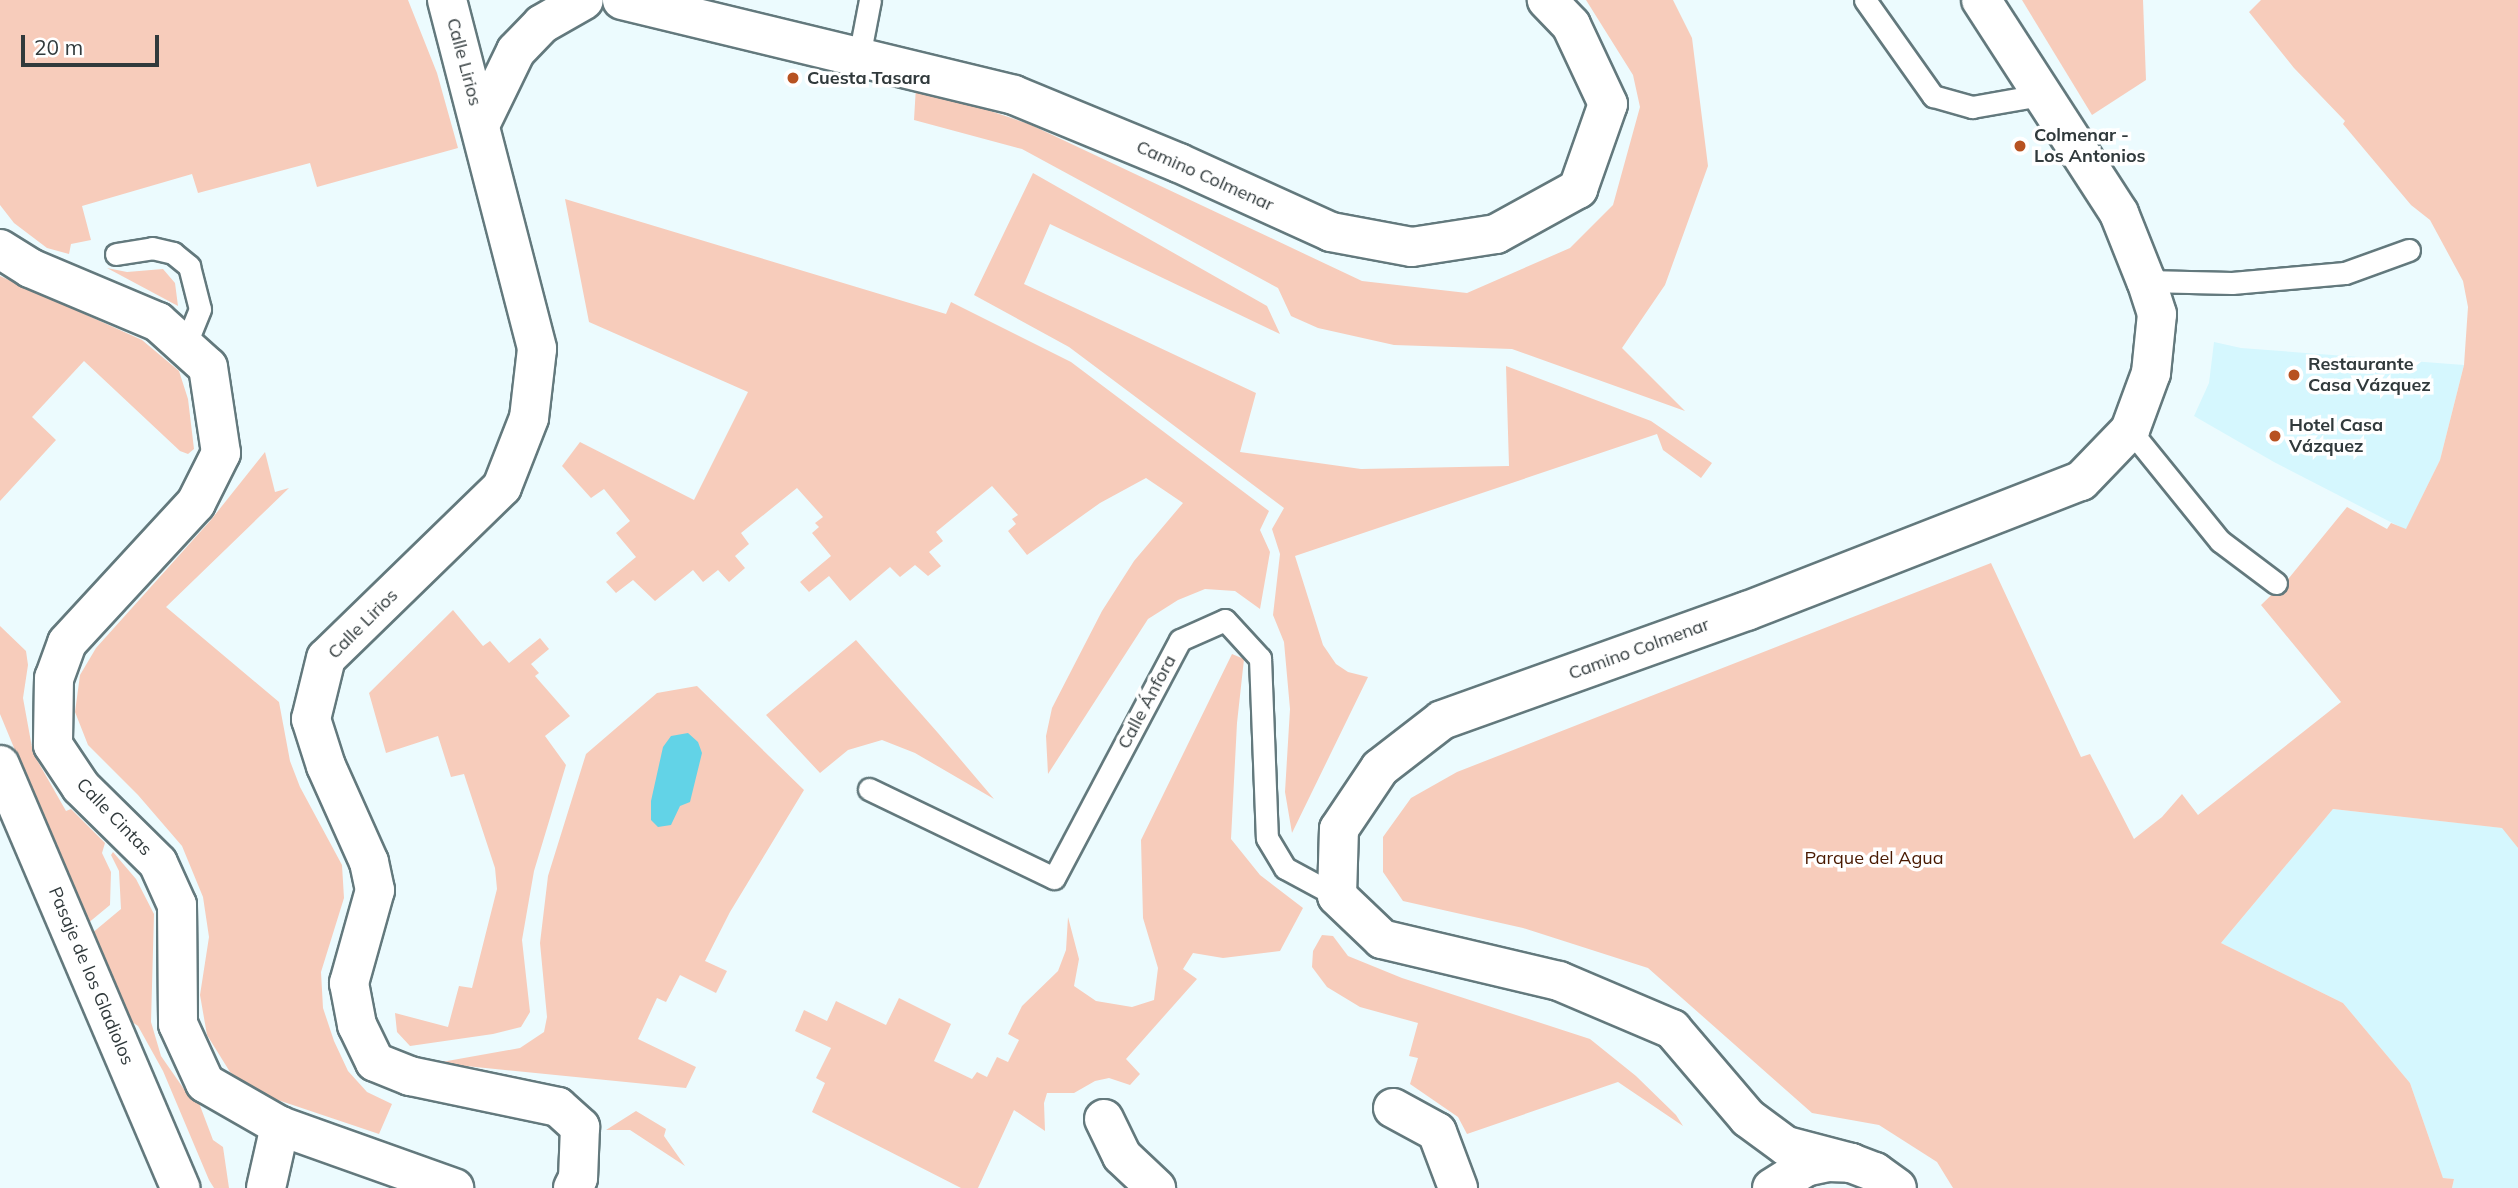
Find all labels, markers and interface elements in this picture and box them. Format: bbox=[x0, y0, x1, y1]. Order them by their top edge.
street label: Calle Lirios bbox=[442, 16, 486, 108]
scale bar bbox=[24, 21, 163, 65]
text: 20 m bbox=[34, 34, 83, 60]
place label: Cuesta Tasara bbox=[807, 67, 931, 89]
marker: Cuesta Tasara bbox=[785, 70, 801, 86]
place label: Colmenar - Los Antonios bbox=[2034, 125, 2146, 168]
street label: Camino Colmenar bbox=[1133, 136, 1277, 216]
marker: Colmenar - Los Antonios bbox=[2012, 138, 2028, 154]
place label: Restaurante Casa Vázquez bbox=[2308, 354, 2431, 396]
marker: Restaurante Casa Vázquez bbox=[2286, 367, 2302, 383]
place label: Hotel Casa Vázquez bbox=[2289, 415, 2383, 458]
marker: Hotel Casa Vázquez bbox=[2267, 428, 2283, 444]
street label: Calle Lirios bbox=[324, 585, 402, 663]
street label: Camino Colmenar bbox=[1566, 614, 1712, 684]
street label: Calle Ánfora bbox=[1113, 651, 1181, 753]
street label: Calle Cintas bbox=[72, 774, 156, 860]
park label: Parque del Agua bbox=[1805, 847, 1943, 869]
street label: Pasaje de los Gladiolos bbox=[44, 884, 138, 1068]

